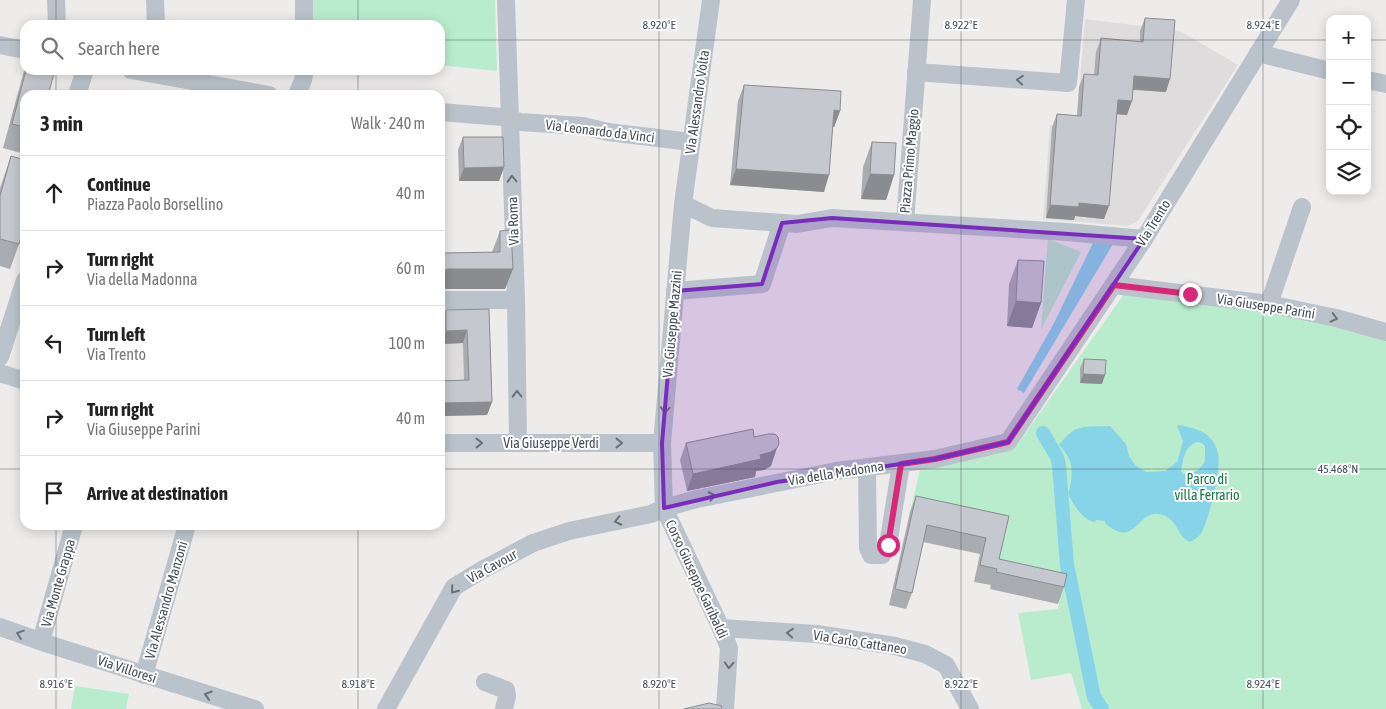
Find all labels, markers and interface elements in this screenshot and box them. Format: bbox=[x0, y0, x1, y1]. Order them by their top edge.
map controls bbox=[1326, 15, 1371, 195]
button: + bbox=[1326, 15, 1371, 60]
text: 8.920°E bbox=[642, 18, 676, 32]
text: 8.922°E bbox=[944, 18, 978, 32]
text: 8.924°E bbox=[1246, 18, 1280, 32]
search box bbox=[20, 20, 445, 75]
icon: search bbox=[38, 34, 66, 62]
text: Search here bbox=[78, 37, 160, 59]
street label: Via Alessandro Volta bbox=[682, 49, 712, 155]
button: − bbox=[1326, 60, 1371, 105]
one-way arrow bbox=[1016, 74, 1024, 85]
button: locate bbox=[1326, 105, 1371, 150]
street label: Piazza Primo Maggio bbox=[896, 108, 922, 214]
text: 3 min bbox=[40, 111, 83, 135]
text: Walk · 240 m bbox=[351, 114, 425, 132]
street label: Via Leonardo da Vinci bbox=[545, 116, 655, 146]
button: layers bbox=[1326, 150, 1371, 195]
text: Continue bbox=[87, 173, 151, 195]
one-way arrow bbox=[507, 175, 517, 182]
icon: ahead bbox=[40, 179, 68, 207]
text: 40 m bbox=[396, 184, 425, 202]
text: Piazza Paolo Borsellino bbox=[87, 195, 223, 213]
street label: Via Roma bbox=[504, 196, 522, 246]
street label: Via Trento bbox=[1133, 197, 1173, 249]
text: Turn right bbox=[87, 248, 154, 270]
icon: right bbox=[40, 254, 68, 282]
text: 60 m bbox=[396, 259, 425, 277]
text: Via della Madonna bbox=[87, 270, 197, 288]
street label: Via Giuseppe Mazzini bbox=[659, 270, 685, 378]
route end bbox=[1179, 283, 1202, 306]
street label: Via Giuseppe Parini bbox=[1216, 290, 1316, 322]
one-way arrow bbox=[1330, 312, 1339, 323]
text: Turn left bbox=[87, 323, 145, 345]
icon: left bbox=[40, 329, 68, 357]
text: 100 m bbox=[389, 334, 425, 352]
text: Via Trento bbox=[87, 345, 146, 363]
one-way arrow bbox=[512, 390, 522, 398]
text: Turn right bbox=[87, 398, 154, 420]
icon: right bbox=[40, 404, 68, 432]
one-way arrow bbox=[660, 406, 671, 414]
text: 40 m bbox=[396, 409, 425, 427]
text: Via Giuseppe Parini bbox=[87, 420, 200, 438]
street label: Via Giuseppe Verdi bbox=[503, 435, 599, 451]
one-way arrow bbox=[476, 438, 483, 448]
one-way arrow bbox=[616, 438, 623, 448]
street label: Via della Madonna bbox=[787, 458, 885, 488]
text: 45.468°N bbox=[1318, 462, 1358, 476]
park label: Parco di villa Ferrario bbox=[1175, 471, 1239, 503]
icon: arrive bbox=[40, 479, 68, 507]
text: Arrive at destination bbox=[87, 482, 228, 504]
one-way arrow bbox=[707, 491, 716, 502]
one-way arrow bbox=[613, 515, 622, 526]
street label: Corso Giuseppe Garibaldi bbox=[663, 517, 731, 641]
route start bbox=[877, 534, 900, 557]
street label: Via Monte Grappa bbox=[38, 537, 78, 629]
street label: Via Alessandro Manzoni bbox=[142, 539, 190, 661]
street label: Via Cavour bbox=[464, 545, 520, 586]
one-way arrow bbox=[451, 584, 460, 593]
one-way arrow bbox=[786, 627, 794, 638]
street label: Via Carlo Cattaneo bbox=[812, 627, 908, 657]
one-way arrow bbox=[16, 630, 25, 640]
street label: Via Villoresi bbox=[95, 652, 159, 686]
one-way arrow bbox=[723, 661, 734, 669]
text: 8.916°E bbox=[39, 677, 73, 691]
text: 8.918°E bbox=[341, 677, 375, 691]
text: 8.920°E bbox=[642, 677, 676, 691]
text: 8.922°E bbox=[944, 677, 978, 691]
text: 8.924°E bbox=[1246, 677, 1280, 691]
one-way arrow bbox=[204, 690, 213, 700]

